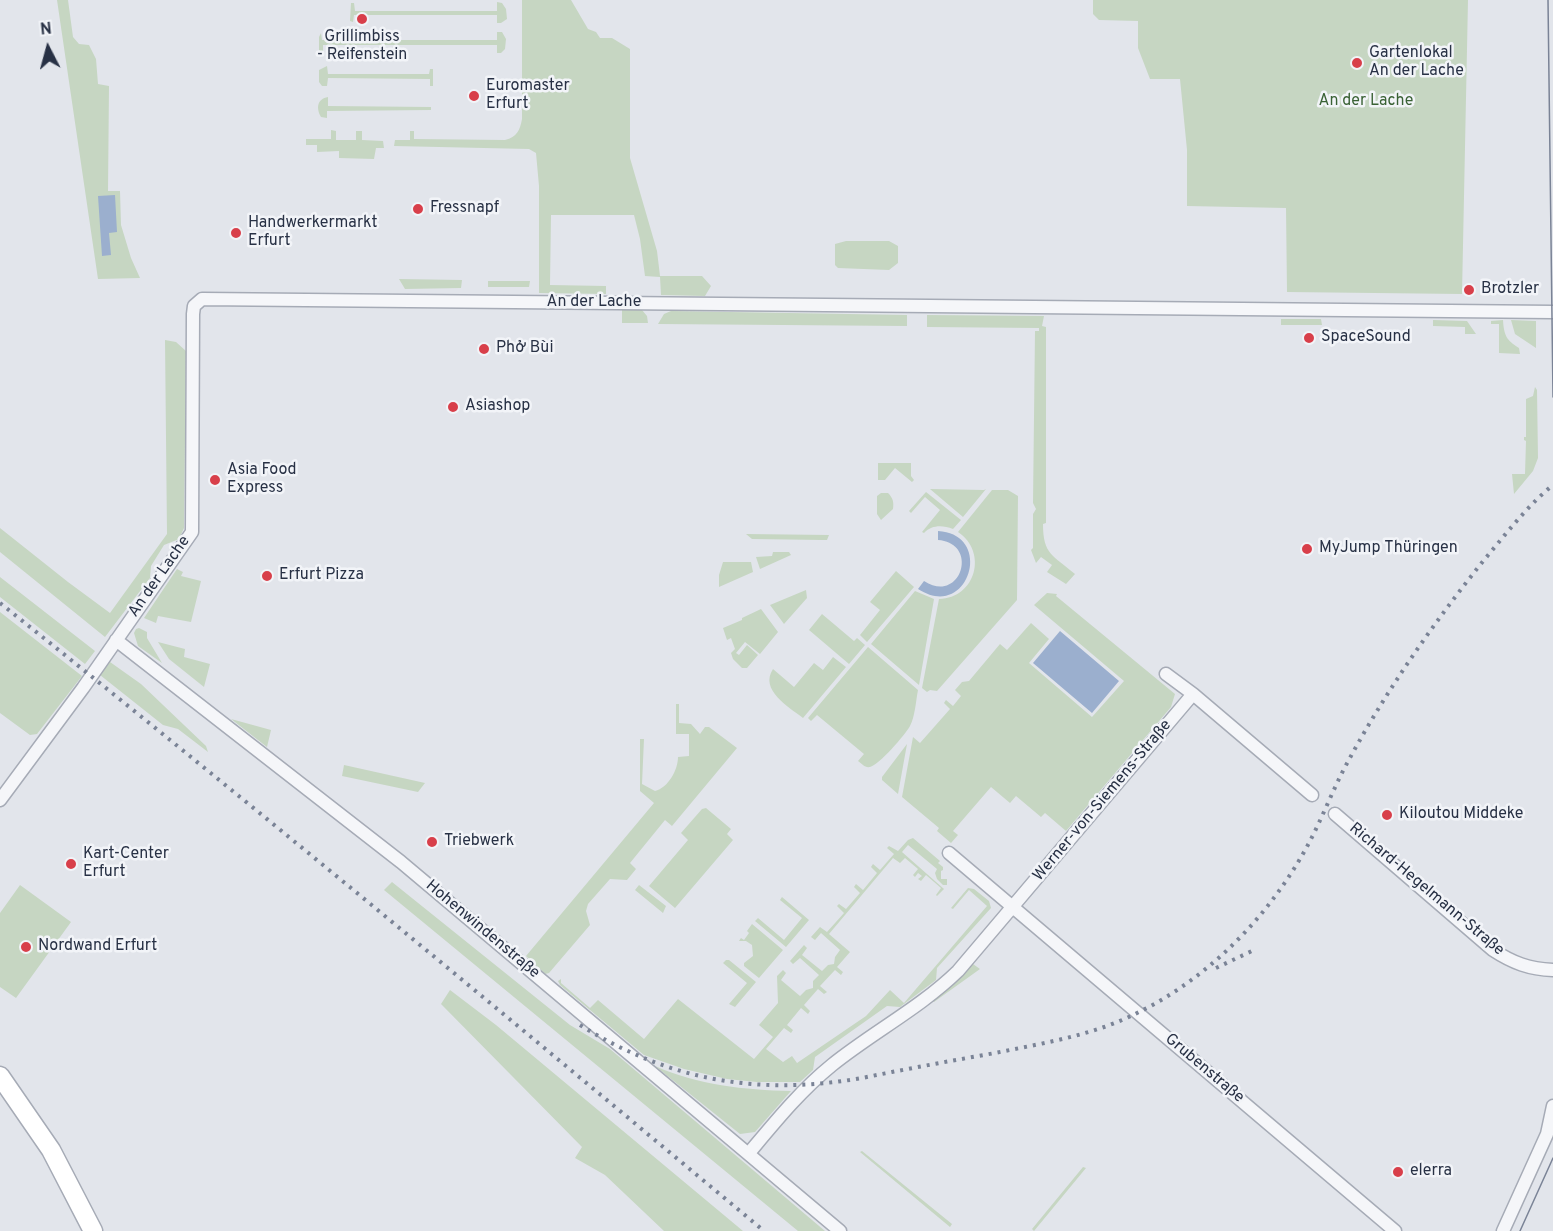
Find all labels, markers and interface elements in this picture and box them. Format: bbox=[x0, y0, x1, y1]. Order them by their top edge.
marker: Grillimbiss - Reifenstein bbox=[355, 12, 369, 26]
north arrow bbox=[18, 18, 78, 78]
text: N bbox=[39, 20, 53, 41]
place label: Grillimbiss - Reifenstein bbox=[317, 28, 407, 66]
place label: Gartenlokal An der Lache bbox=[1369, 44, 1464, 82]
marker: Gartenlokal An der Lache bbox=[1350, 56, 1364, 70]
place label: Euromaster Erfurt bbox=[486, 77, 570, 115]
marker: Euromaster Erfurt bbox=[467, 89, 481, 103]
park label: An der Lache bbox=[1319, 92, 1413, 112]
place label: Fressnapf bbox=[430, 199, 499, 219]
marker: Fressnapf bbox=[411, 202, 425, 216]
place label: Handwerkermarkt Erfurt bbox=[248, 214, 377, 252]
marker: Handwerkermarkt Erfurt bbox=[229, 226, 243, 240]
place label: Brotzler bbox=[1481, 280, 1539, 300]
marker: Brotzler bbox=[1462, 283, 1476, 297]
street label: An der Lache bbox=[547, 293, 641, 313]
place label: SpaceSound bbox=[1321, 328, 1411, 348]
marker: SpaceSound bbox=[1302, 331, 1316, 345]
place label: Phở Bùi bbox=[496, 339, 553, 359]
marker: Phở Bùi bbox=[477, 342, 491, 356]
place label: Asiashop bbox=[465, 397, 530, 417]
marker: Asiashop bbox=[446, 400, 460, 414]
place label: Asia Food Express bbox=[227, 461, 297, 499]
marker: Asia Food Express bbox=[208, 473, 222, 487]
street label: An der Lache bbox=[125, 533, 195, 621]
place label: MyJump Thüringen bbox=[1319, 539, 1458, 559]
marker: MyJump Thüringen bbox=[1300, 542, 1314, 556]
place label: Erfurt Pizza bbox=[279, 566, 364, 586]
marker: Erfurt Pizza bbox=[260, 569, 274, 583]
street label: Werner-von-Siemens-Straße bbox=[1030, 716, 1176, 886]
place label: Kiloutou Middeke bbox=[1399, 805, 1523, 825]
marker: Kiloutou Middeke bbox=[1380, 808, 1394, 822]
street label: Richard-Hegelmann-Straße bbox=[1345, 819, 1507, 961]
place label: Triebwerk bbox=[444, 832, 514, 852]
marker: Triebwerk bbox=[425, 835, 439, 849]
place label: Kart-Center Erfurt bbox=[83, 845, 169, 883]
marker: Kart-Center Erfurt bbox=[64, 857, 78, 871]
street label: Hohenwindenstraße bbox=[421, 877, 543, 983]
place label: Nordwand Erfurt bbox=[38, 937, 157, 957]
marker: Nordwand Erfurt bbox=[19, 940, 33, 954]
street label: Grubenstraße bbox=[1160, 1030, 1248, 1108]
place label: elerra bbox=[1410, 1162, 1452, 1182]
marker: elerra bbox=[1391, 1165, 1405, 1179]

